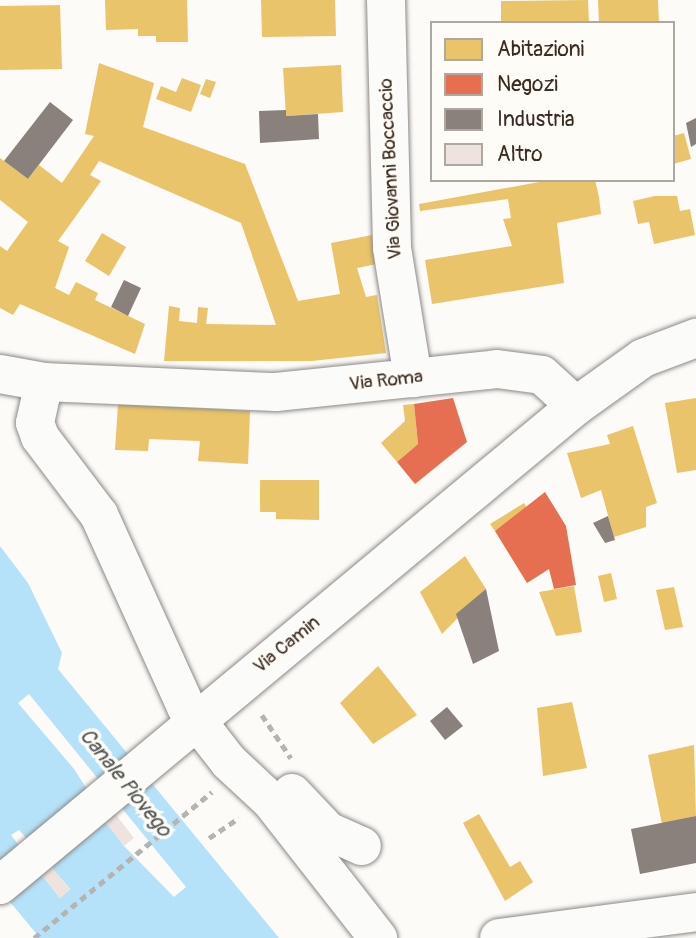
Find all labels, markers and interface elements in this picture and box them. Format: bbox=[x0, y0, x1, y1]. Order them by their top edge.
legend bbox=[430, 21, 675, 182]
text: Abitazioni bbox=[497, 36, 584, 63]
text: Negozi bbox=[497, 71, 558, 98]
street label: Via Giovanni Boccaccio bbox=[375, 78, 407, 260]
text: Industria bbox=[497, 106, 575, 133]
text: Altro bbox=[497, 141, 542, 168]
street label: Via Roma bbox=[348, 366, 424, 396]
street label: Via Camin bbox=[249, 611, 325, 679]
water label: Canale Piovego bbox=[74, 724, 176, 842]

